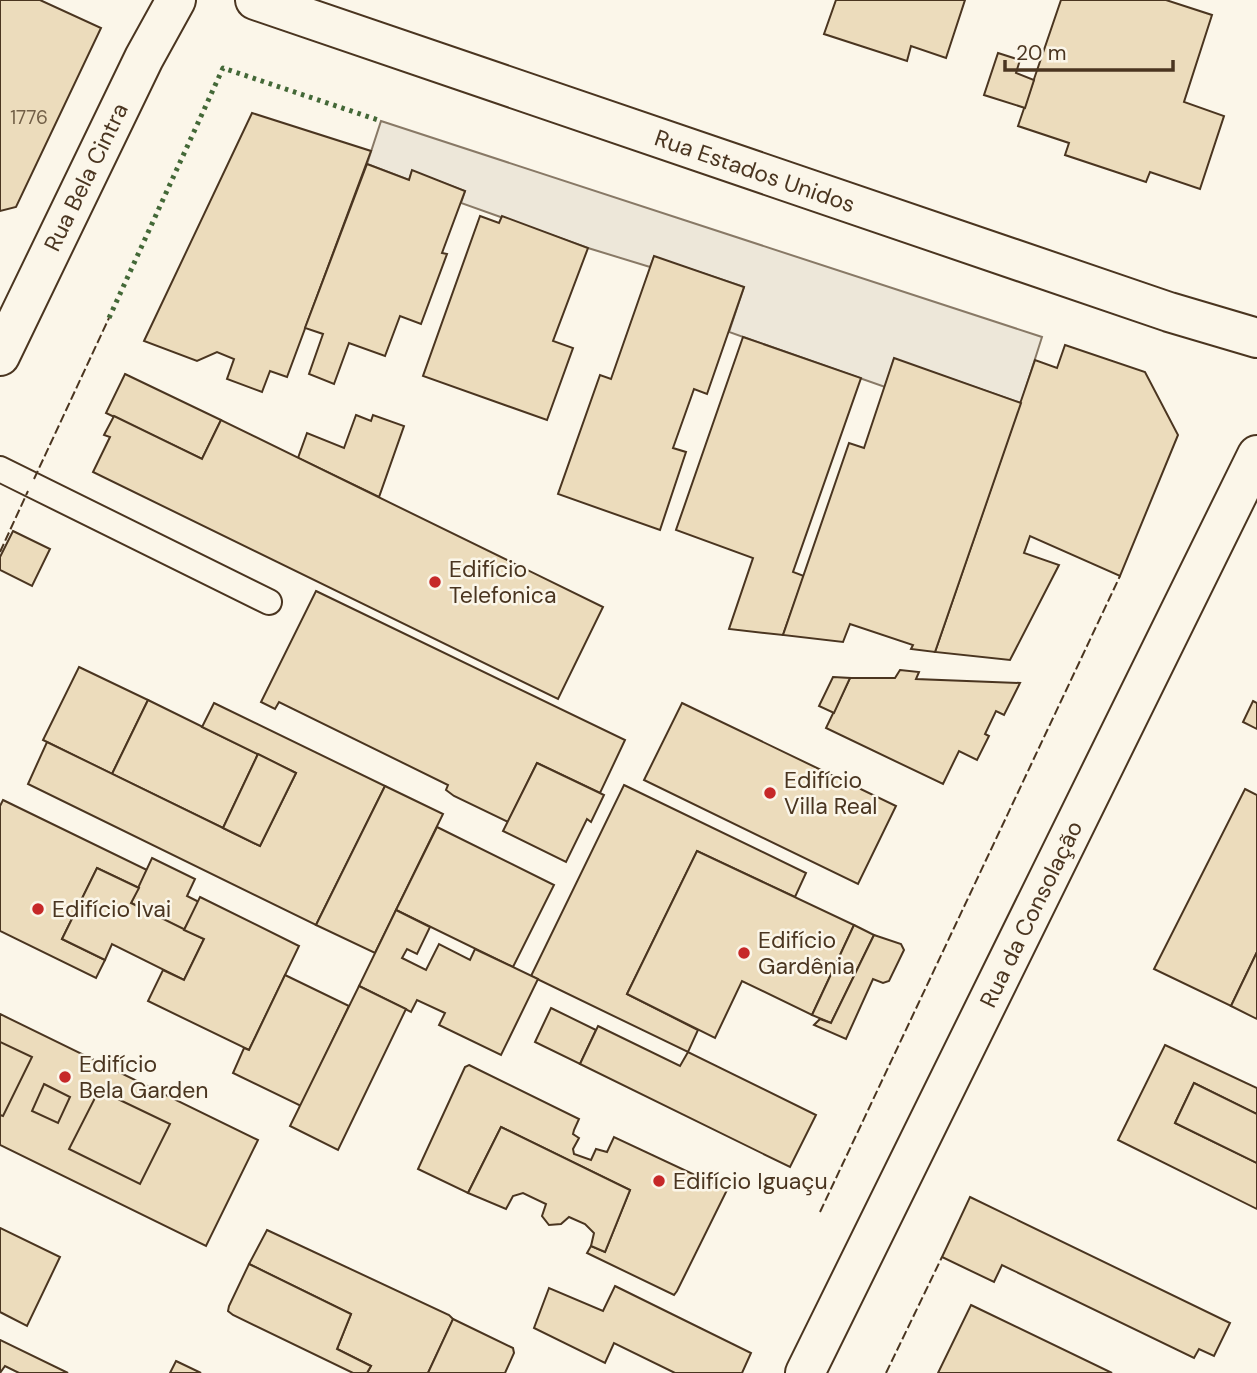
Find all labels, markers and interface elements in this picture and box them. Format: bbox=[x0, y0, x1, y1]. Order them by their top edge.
scale bar bbox=[1005, 28, 1173, 72]
text: 20 m bbox=[1016, 39, 1067, 67]
street label: Rua Bela Cintra bbox=[37, 98, 135, 256]
house number: 1776 bbox=[10, 105, 48, 130]
street label: Rua Estados Unidos bbox=[651, 123, 859, 219]
place label: Edifício Telefonica bbox=[449, 554, 556, 610]
marker: Edifício Telefonica bbox=[427, 574, 443, 590]
place label: Edifício Villa Real bbox=[784, 765, 877, 821]
marker: Edifício Villa Real bbox=[762, 785, 778, 801]
street label: Rua da Consolação bbox=[973, 816, 1089, 1012]
place label: Edifício Ivai bbox=[52, 894, 171, 924]
marker: Edifício Ivai bbox=[30, 901, 46, 917]
place label: Edifício Gardênia bbox=[758, 925, 855, 981]
marker: Edifício Gardênia bbox=[736, 945, 752, 961]
place label: Edifício Bela Garden bbox=[79, 1049, 208, 1105]
marker: Edifício Bela Garden bbox=[57, 1069, 73, 1085]
place label: Edifício Iguaçu bbox=[673, 1166, 828, 1196]
marker: Edifício Iguaçu bbox=[651, 1173, 667, 1189]

